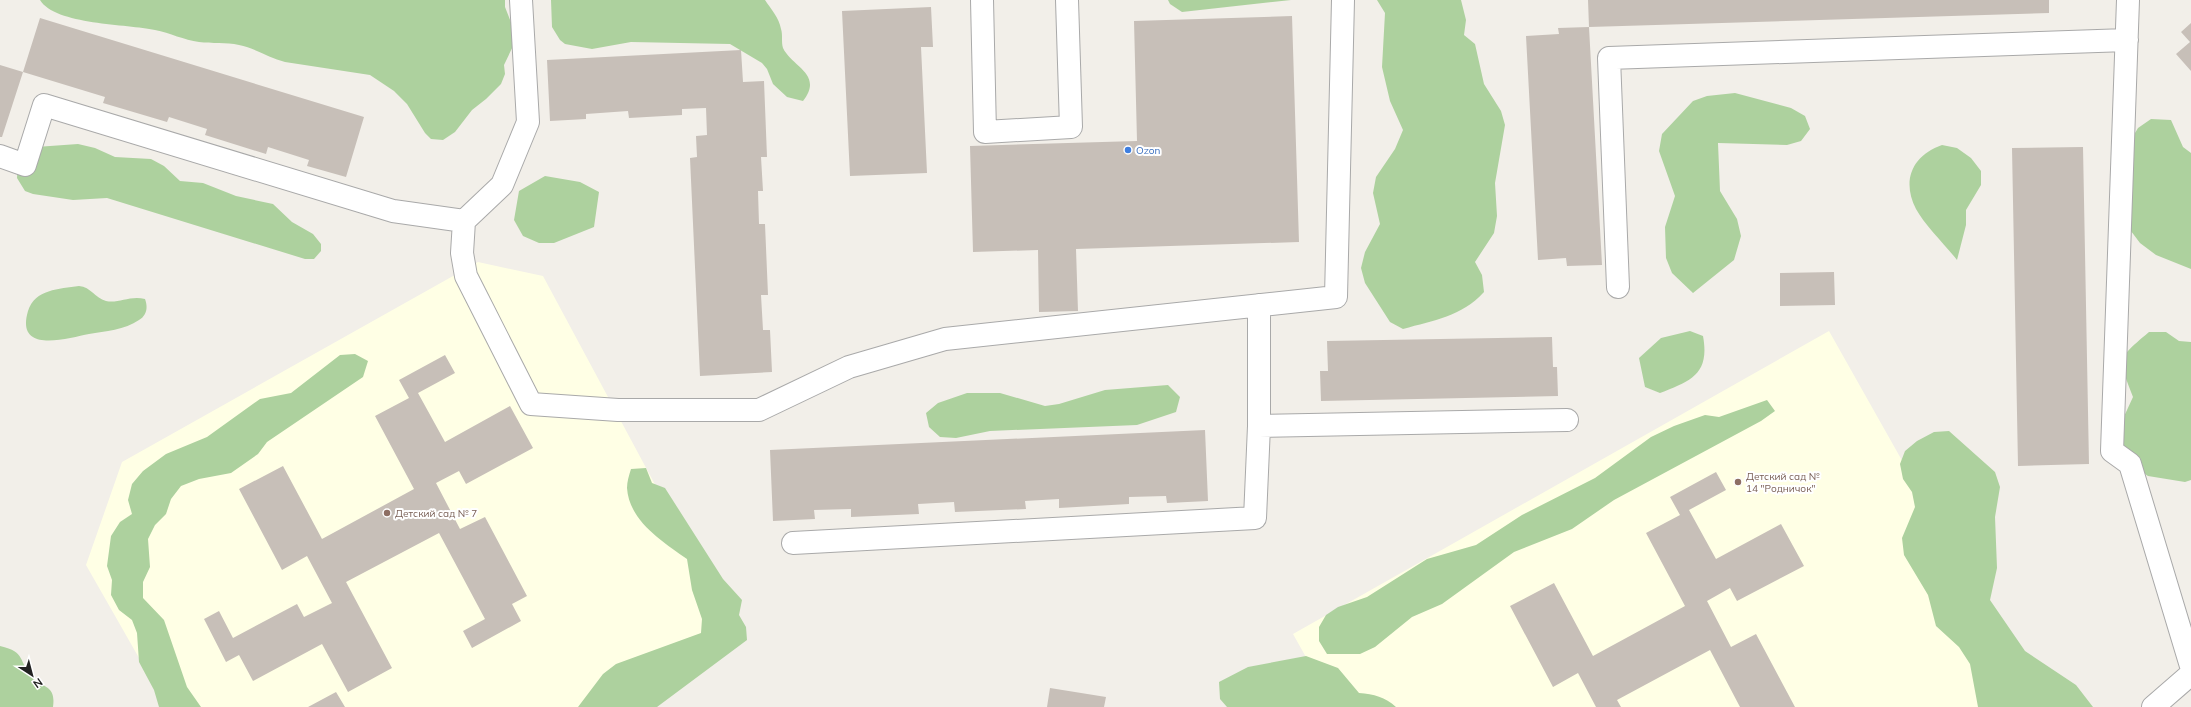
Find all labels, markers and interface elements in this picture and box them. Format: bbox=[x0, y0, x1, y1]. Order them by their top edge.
place label: Ozon bbox=[1136, 144, 1161, 157]
marker: Ozon bbox=[1123, 145, 1133, 155]
place label: Детский сад № 14 "Родничок" bbox=[1746, 470, 1820, 495]
marker: Детский сад № 14 "Родничок" bbox=[1733, 477, 1743, 487]
place label: Детский сад № 7 bbox=[395, 507, 477, 520]
marker: Детский сад № 7 bbox=[382, 508, 392, 518]
north arrow bbox=[12, 655, 52, 695]
text: N bbox=[30, 675, 45, 691]

